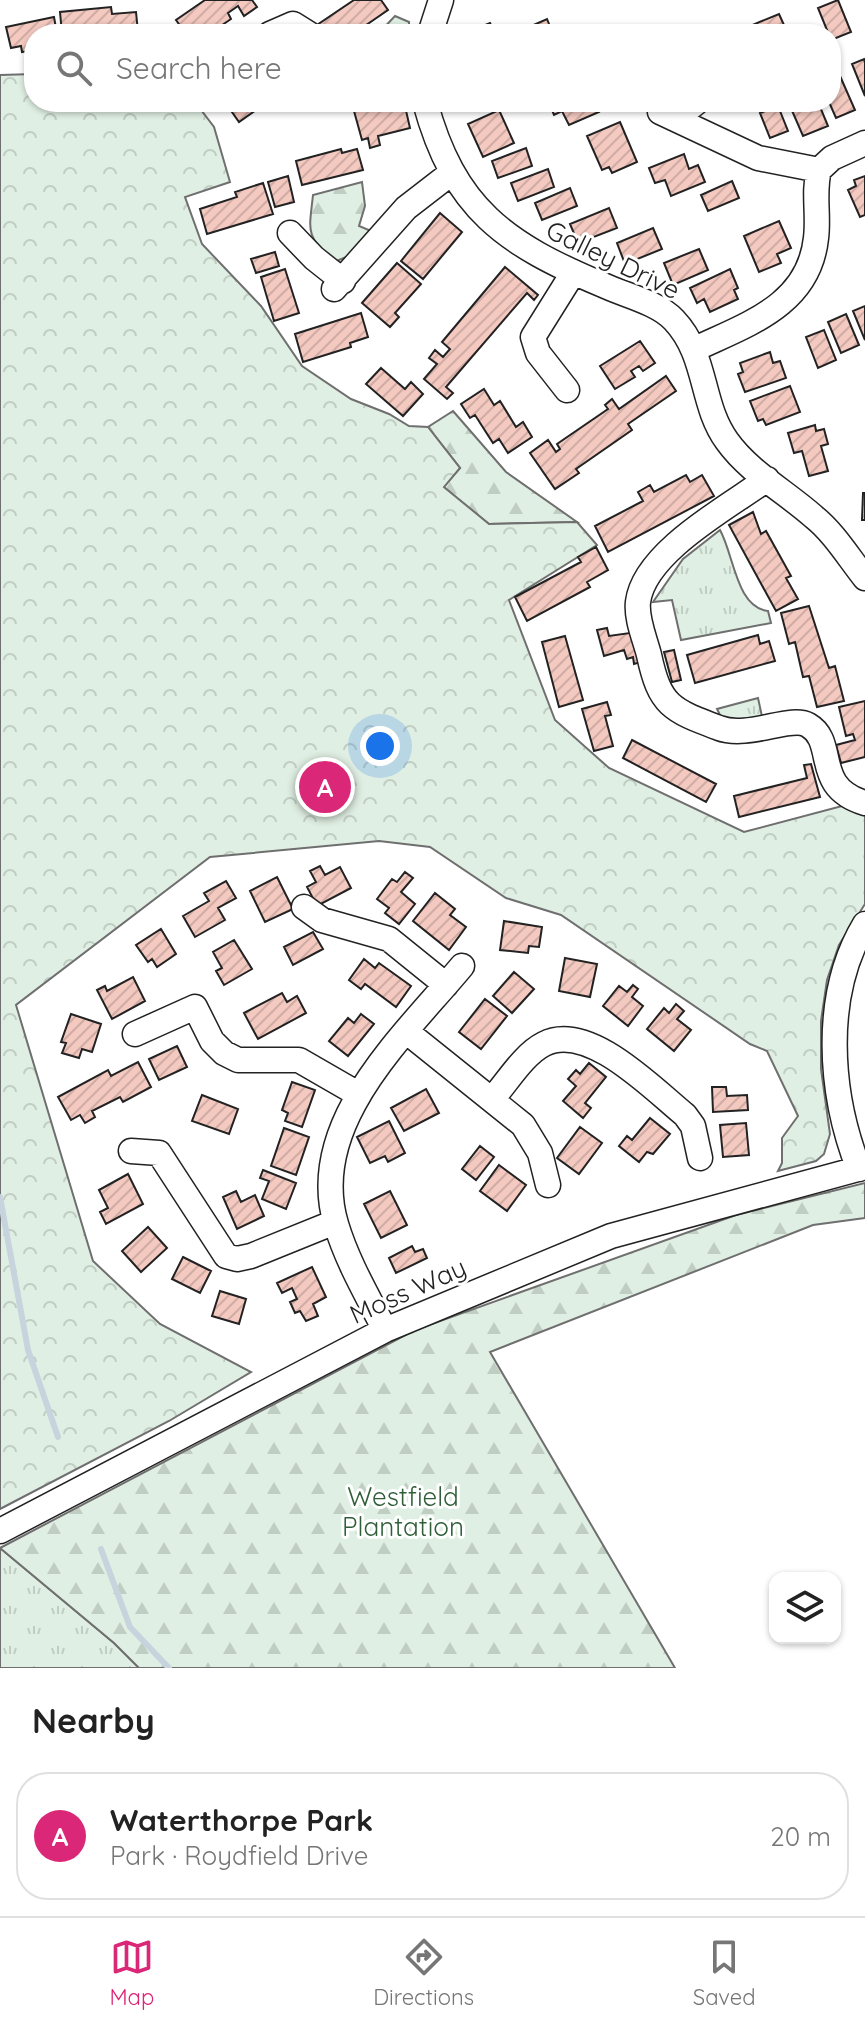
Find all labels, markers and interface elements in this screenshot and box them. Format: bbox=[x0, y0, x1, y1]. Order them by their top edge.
search box bbox=[24, 24, 841, 112]
icon: search bbox=[52, 46, 96, 90]
text: Search here bbox=[116, 49, 282, 87]
street label: Galley Drive bbox=[541, 213, 686, 306]
your location bbox=[360, 726, 400, 766]
pin: A bbox=[299, 757, 351, 817]
street label: Moss Way bbox=[344, 1250, 471, 1331]
park label: Westfield Plantation bbox=[342, 1480, 464, 1543]
map controls bbox=[769, 1572, 841, 1644]
button: layers bbox=[769, 1572, 841, 1644]
text: Nearby bbox=[32, 1699, 155, 1742]
text: Waterthorpe Park bbox=[110, 1801, 373, 1839]
text: A bbox=[52, 1820, 68, 1853]
text: 20 m bbox=[770, 1820, 831, 1853]
text: Park · Roydfield Drive bbox=[110, 1839, 368, 1872]
tab: Map bbox=[109, 1935, 154, 2011]
tab: Directions bbox=[373, 1935, 474, 2011]
tab: Saved bbox=[693, 1935, 756, 2011]

